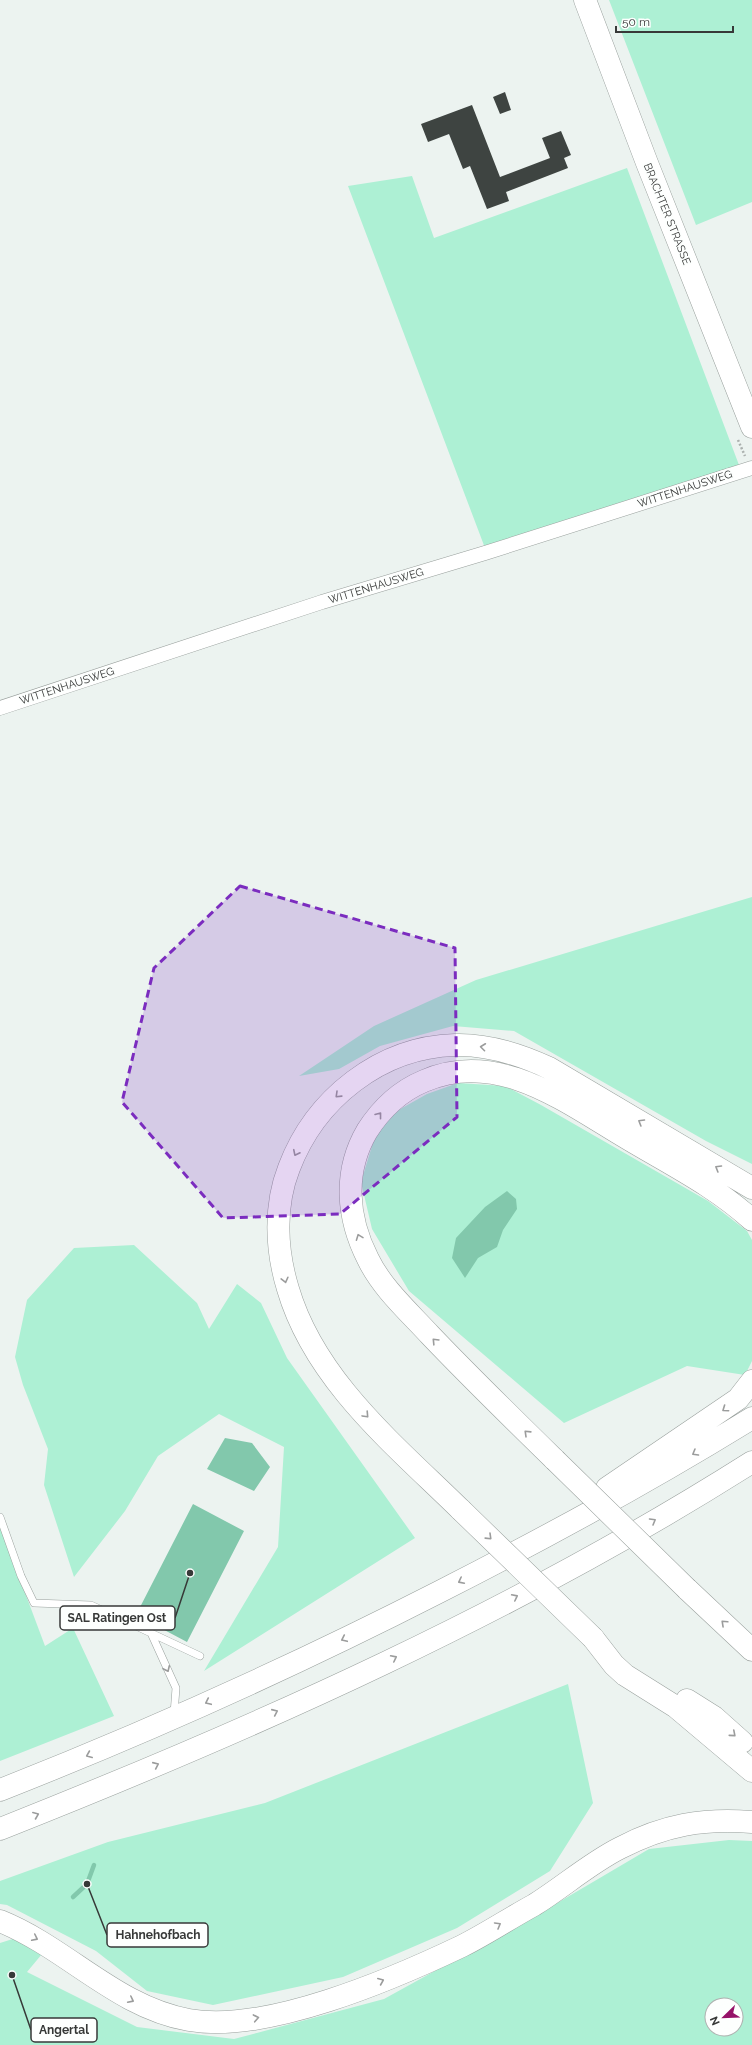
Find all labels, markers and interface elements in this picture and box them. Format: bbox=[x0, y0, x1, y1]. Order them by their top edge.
scale bar bbox=[616, 8, 733, 34]
text: 50 m bbox=[622, 15, 650, 29]
street label: BRACHTER STRASSE bbox=[641, 161, 693, 267]
street label: WITTENHAUSWEG bbox=[636, 468, 734, 510]
street label: WITTENHAUSWEG bbox=[327, 565, 425, 607]
street label: WITTENHAUSWEG bbox=[18, 665, 116, 707]
one-way arrow bbox=[480, 1043, 486, 1052]
one-way arrow bbox=[335, 1090, 343, 1098]
one-way arrow bbox=[374, 1113, 381, 1120]
one-way arrow bbox=[638, 1120, 645, 1127]
one-way arrow bbox=[293, 1149, 301, 1156]
one-way arrow bbox=[715, 1166, 722, 1173]
one-way arrow bbox=[355, 1234, 363, 1241]
one-way arrow bbox=[281, 1277, 289, 1283]
one-way arrow bbox=[433, 1338, 440, 1346]
one-way arrow bbox=[722, 1404, 729, 1411]
one-way arrow bbox=[361, 1410, 369, 1418]
one-way arrow bbox=[524, 1430, 532, 1438]
one-way arrow bbox=[692, 1448, 699, 1455]
one-way arrow bbox=[649, 1519, 656, 1526]
one-way arrow bbox=[484, 1533, 492, 1540]
one-way arrow bbox=[457, 1576, 465, 1584]
one-way arrow bbox=[510, 1595, 518, 1602]
callout: SAL Ratingen Ost bbox=[60, 1606, 175, 1630]
text: SAL Ratingen Ost bbox=[68, 1611, 167, 1625]
one-way arrow bbox=[721, 1620, 729, 1628]
one-way arrow bbox=[341, 1634, 349, 1642]
one-way arrow bbox=[389, 1656, 397, 1663]
one-way arrow bbox=[162, 1664, 170, 1672]
one-way arrow bbox=[205, 1698, 212, 1706]
one-way arrow bbox=[271, 1709, 279, 1717]
one-way arrow bbox=[728, 1730, 736, 1737]
one-way arrow bbox=[86, 1750, 93, 1758]
one-way arrow bbox=[152, 1762, 160, 1770]
one-way arrow bbox=[33, 1811, 40, 1819]
callout: Hahnehofbach bbox=[107, 1923, 208, 1947]
one-way arrow bbox=[494, 1923, 501, 1930]
text: Hahnehofbach bbox=[116, 1928, 200, 1942]
one-way arrow bbox=[31, 1933, 38, 1941]
one-way arrow bbox=[376, 1978, 384, 1986]
one-way arrow bbox=[126, 1995, 134, 2003]
north arrow bbox=[704, 1997, 744, 2037]
text: N bbox=[708, 2014, 723, 2027]
one-way arrow bbox=[253, 2015, 259, 2023]
callout: Angertal bbox=[31, 2018, 97, 2042]
text: Angertal bbox=[39, 2023, 89, 2037]

